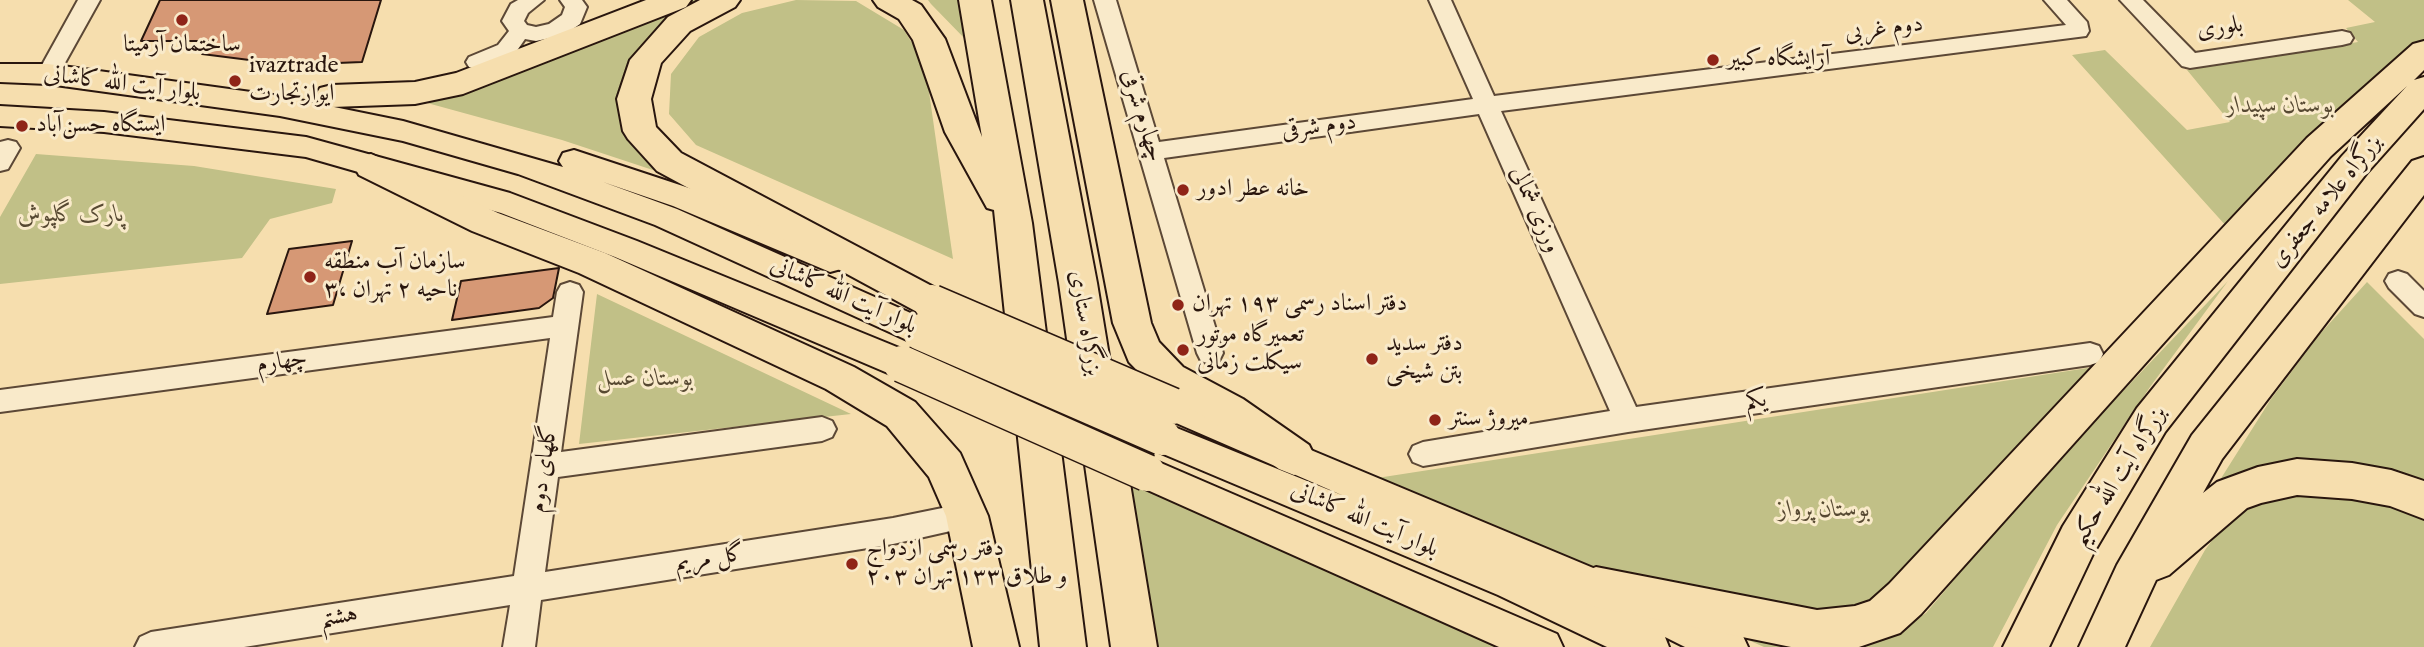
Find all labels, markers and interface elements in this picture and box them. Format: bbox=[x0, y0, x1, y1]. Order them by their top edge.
street label: دوم غربی bbox=[1843, 11, 1925, 49]
marker: ساختمان آرمیتا bbox=[174, 12, 190, 28]
street label: بلوری bbox=[2195, 12, 2245, 46]
place label: ساختمان آرمیتا bbox=[123, 32, 241, 60]
place label: آرایشگاه کبیر bbox=[1727, 46, 1830, 74]
marker: آرایشگاه کبیر bbox=[1705, 52, 1721, 68]
place label: ivaztrade ایوازتجارت bbox=[249, 53, 339, 109]
street label: بلوار آیت الله کاشانی bbox=[42, 61, 202, 109]
street label: چهارم شرقی bbox=[1113, 66, 1169, 166]
marker: ivaztrade ایوازتجارت bbox=[227, 73, 243, 89]
park label: بوستان سپیدار bbox=[2226, 93, 2334, 121]
street label: دوم شرقی bbox=[1280, 109, 1358, 147]
place label: ایستگاه حسن‌آباد bbox=[36, 112, 166, 140]
marker: ایستگاه حسن‌آباد bbox=[14, 118, 30, 134]
street label: بزرگراه علامه جعفری bbox=[2264, 130, 2390, 274]
street label: ورزی شمالی bbox=[1502, 162, 1566, 258]
place label: خانه عطر ادور bbox=[1197, 176, 1309, 204]
marker: خانه عطر ادور bbox=[1175, 182, 1191, 198]
park label: پارک گلپوش bbox=[18, 202, 124, 230]
place label: سازمان آب منطقه ۳، ناحیه ۲ تهران bbox=[324, 249, 466, 305]
street label: بلوار آیت الله کاشانی bbox=[765, 252, 921, 342]
street label: بزرگراه ستاری bbox=[1061, 268, 1107, 378]
marker: سازمان آب منطقه ۳، ناحیه ۲ تهران bbox=[302, 269, 318, 285]
place label: دفتر اسناد رسمی ۱۹۳ تهران bbox=[1192, 291, 1407, 319]
marker: دفتر اسناد رسمی ۱۹۳ تهران bbox=[1170, 297, 1186, 313]
place label: تعمیرگاه موتور سیکلت زمانی bbox=[1197, 322, 1304, 378]
place label: دفتر سدید بتن شیخی bbox=[1386, 331, 1463, 387]
marker: تعمیرگاه موتور سیکلت زمانی bbox=[1175, 342, 1191, 358]
street label: چهارم bbox=[255, 345, 309, 381]
marker: دفتر سدید بتن شیخی bbox=[1364, 351, 1380, 367]
park label: بوستان عسل bbox=[596, 366, 694, 394]
street label: یکم bbox=[1744, 386, 1768, 418]
street label: بزرگراه آیت الله حکیم bbox=[2065, 402, 2175, 552]
place label: میروژ سنتر bbox=[1449, 406, 1529, 434]
marker: میروژ سنتر bbox=[1427, 412, 1443, 428]
street label: گلهای دوم bbox=[525, 423, 565, 515]
street label: بلوار آیت الله کاشانی bbox=[1286, 477, 1442, 565]
park label: بوستان پرواز bbox=[1778, 497, 1870, 525]
place label: دفتر رسمی ازدواج ۲۰۳ و طلاق ۱۳۳ تهران bbox=[866, 536, 1067, 592]
street label: گل مریم bbox=[673, 540, 747, 580]
marker: دفتر رسمی ازدواج ۲۰۳ و طلاق ۱۳۳ تهران bbox=[844, 556, 860, 572]
street label: هشتم bbox=[318, 601, 360, 635]

